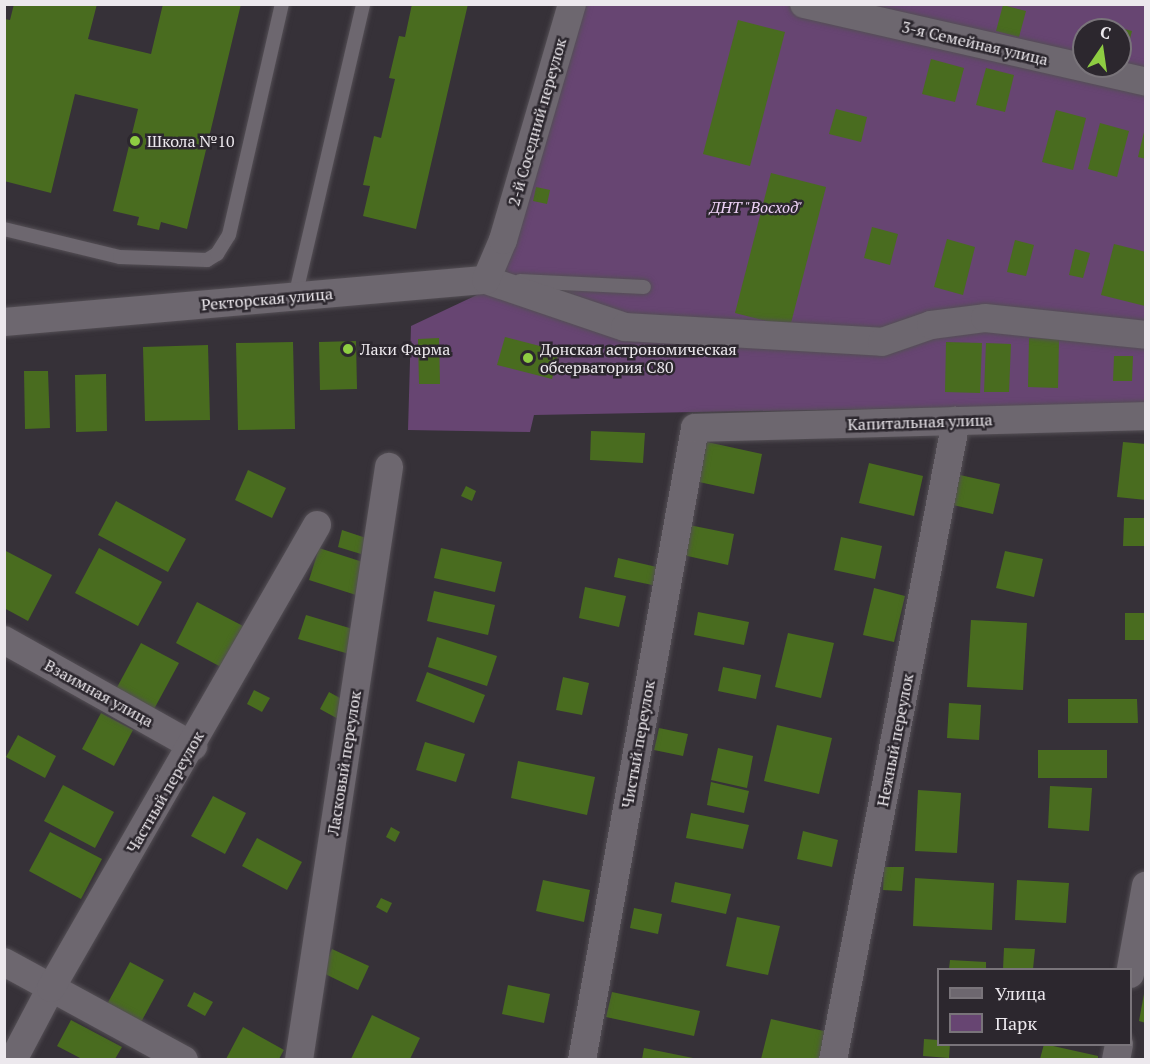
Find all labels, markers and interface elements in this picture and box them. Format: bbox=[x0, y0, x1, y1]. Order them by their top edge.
street label: 3-я Семейная улица bbox=[900, 17, 1050, 69]
north arrow bbox=[1072, 18, 1132, 78]
text: С bbox=[1098, 21, 1113, 44]
street label: 2-й Соседний переулок bbox=[504, 36, 570, 208]
place label: Школа №10 bbox=[147, 131, 235, 151]
marker: Школа №10 bbox=[128, 134, 142, 148]
park label: ДНТ "Восход" bbox=[709, 197, 803, 217]
street label: Ректорская улица bbox=[200, 284, 334, 314]
place label: Лаки Фарма bbox=[360, 339, 450, 359]
place label: Донская астрономическая обсерватория C80 bbox=[540, 339, 737, 377]
marker: Лаки Фарма bbox=[341, 342, 355, 356]
marker: Донская астрономическая обсерватория C80 bbox=[521, 351, 535, 365]
street label: Капитальная улица bbox=[847, 410, 993, 434]
street label: Взаимная улица bbox=[41, 655, 157, 731]
street label: Нежный переулок bbox=[873, 672, 917, 808]
street label: Чистый переулок bbox=[617, 679, 659, 809]
street label: Ласковый переулок bbox=[323, 689, 365, 837]
street label: Частный переулок bbox=[122, 728, 208, 856]
legend bbox=[937, 968, 1132, 1046]
text: Улица bbox=[995, 981, 1046, 1005]
text: Парк bbox=[995, 1011, 1037, 1035]

